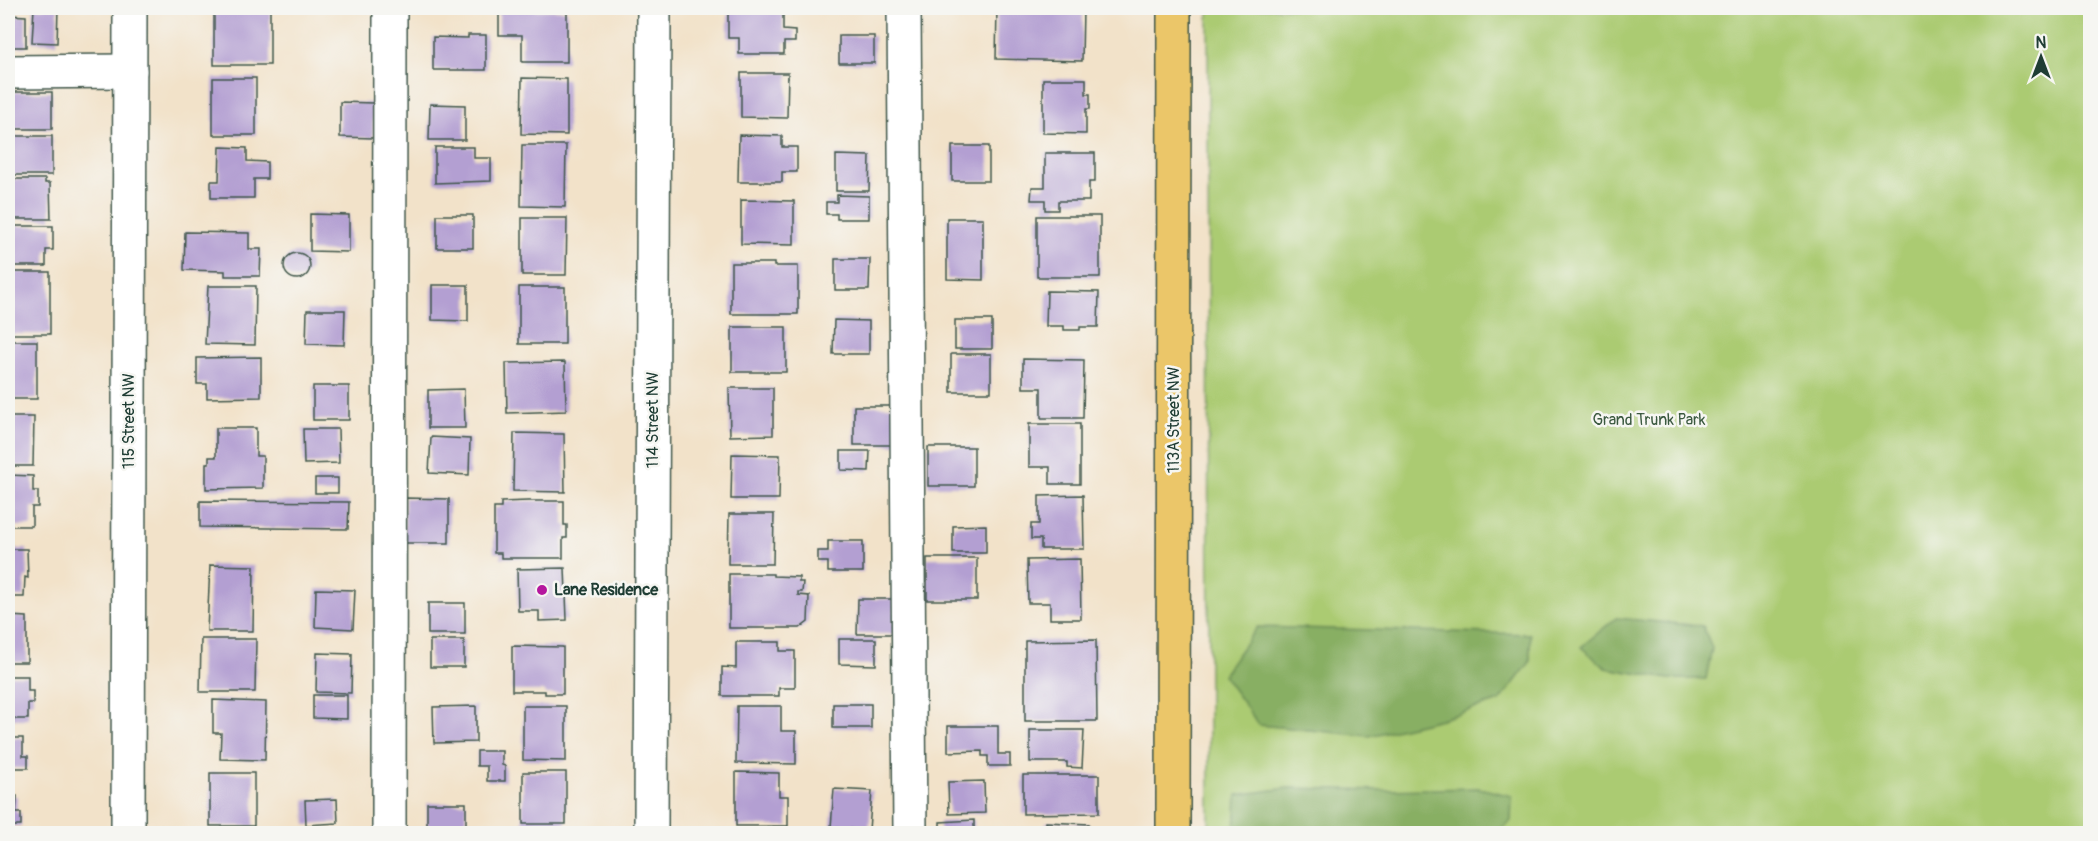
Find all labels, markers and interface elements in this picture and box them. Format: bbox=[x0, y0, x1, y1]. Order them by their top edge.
north arrow bbox=[2011, 27, 2071, 87]
text: N bbox=[2036, 33, 2047, 53]
street label: 113A Street NW bbox=[1164, 367, 1184, 473]
street label: 114 Street NW bbox=[643, 372, 663, 468]
street label: 115 Street NW bbox=[119, 373, 139, 469]
park label: Grand Trunk Park bbox=[1592, 410, 1706, 430]
place label: Lane Residence bbox=[554, 580, 659, 600]
marker: Lane Residence bbox=[535, 583, 549, 597]

